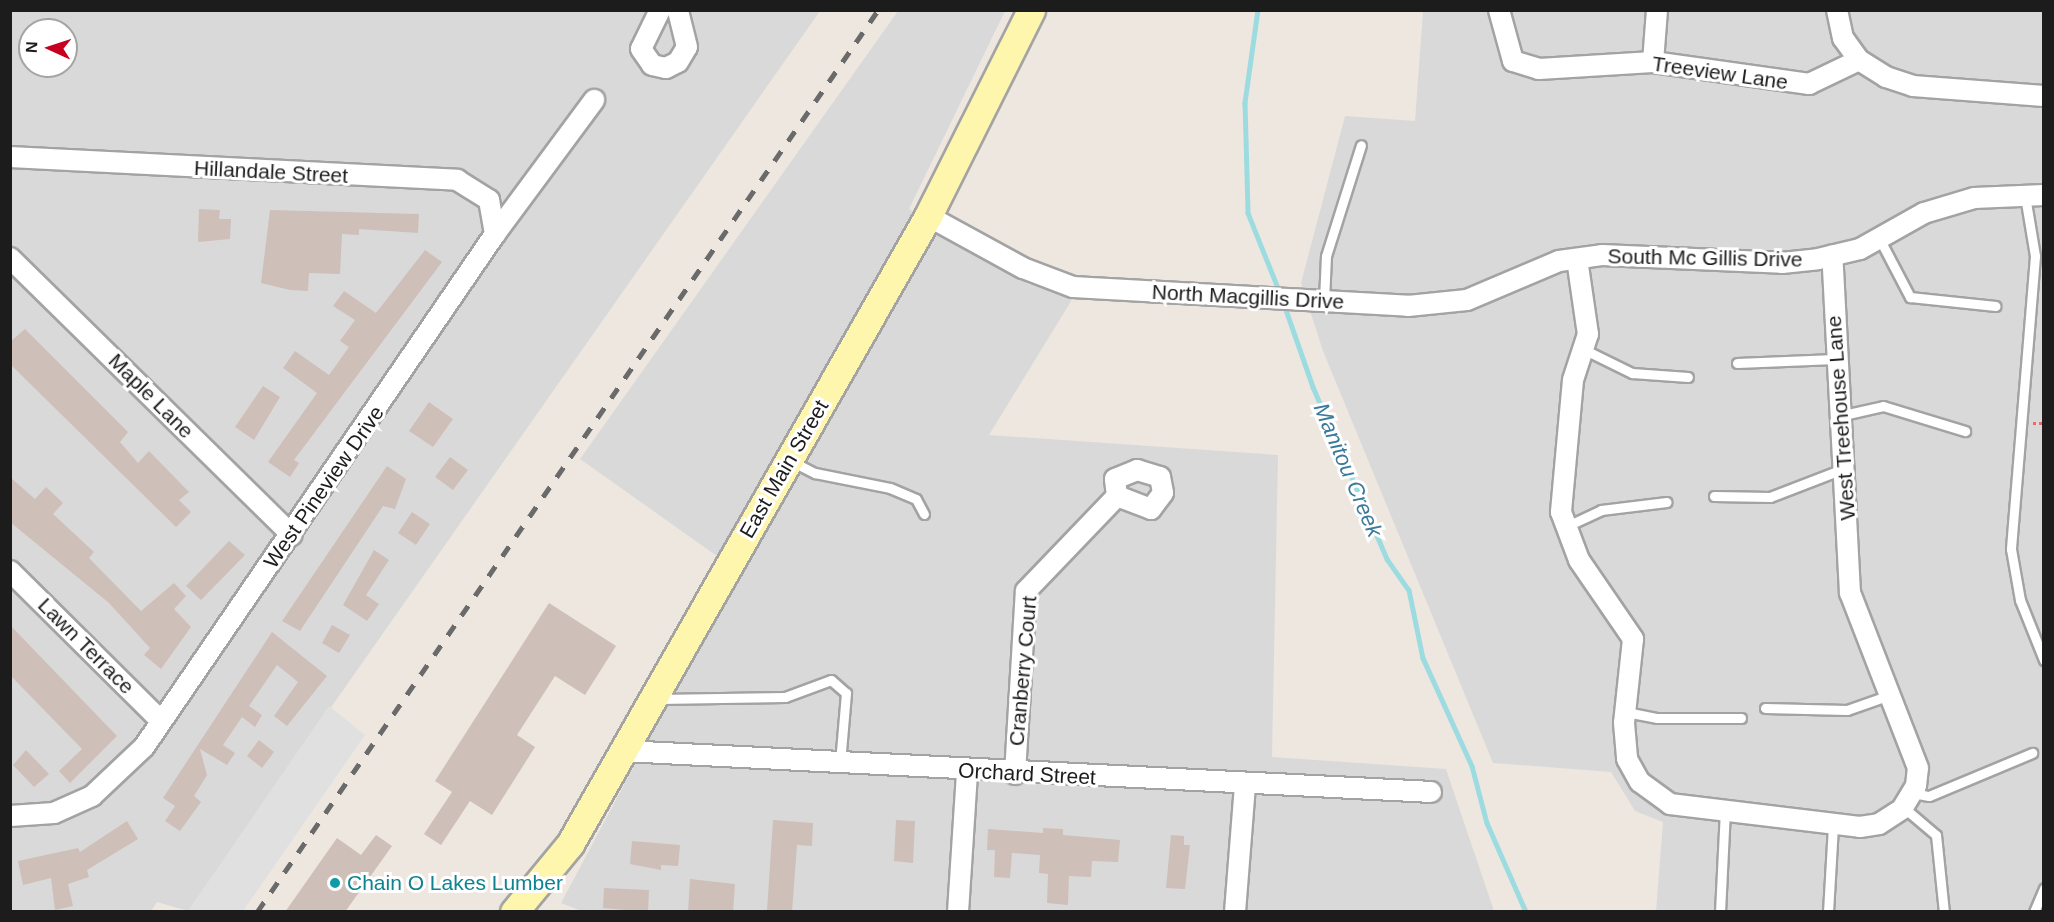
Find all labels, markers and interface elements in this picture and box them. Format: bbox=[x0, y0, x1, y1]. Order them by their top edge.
north arrow bbox=[18, 18, 78, 78]
text: N bbox=[23, 41, 40, 53]
street label: Treeview Lane bbox=[1650, 51, 1790, 95]
street label: Hillandale Street bbox=[193, 155, 349, 189]
street label: South Mc Gillis Drive bbox=[1607, 244, 1803, 272]
street label: North Macgillis Drive bbox=[1151, 279, 1345, 315]
street label: West Treehouse Lane bbox=[1821, 315, 1861, 521]
street label: Maple Lane bbox=[103, 348, 199, 444]
street label: East Main Street bbox=[734, 395, 834, 543]
water label: Manitou Creek bbox=[1308, 399, 1388, 541]
street label: West Pineview Drive bbox=[259, 401, 389, 573]
street label: Lawn Terrace bbox=[33, 593, 139, 699]
street label: Cranberry Court bbox=[1004, 595, 1042, 747]
street label: Orchard Street bbox=[958, 758, 1096, 790]
place label: Chain O Lakes Lumber bbox=[347, 870, 563, 896]
marker: Chain O Lakes Lumber bbox=[328, 876, 342, 890]

